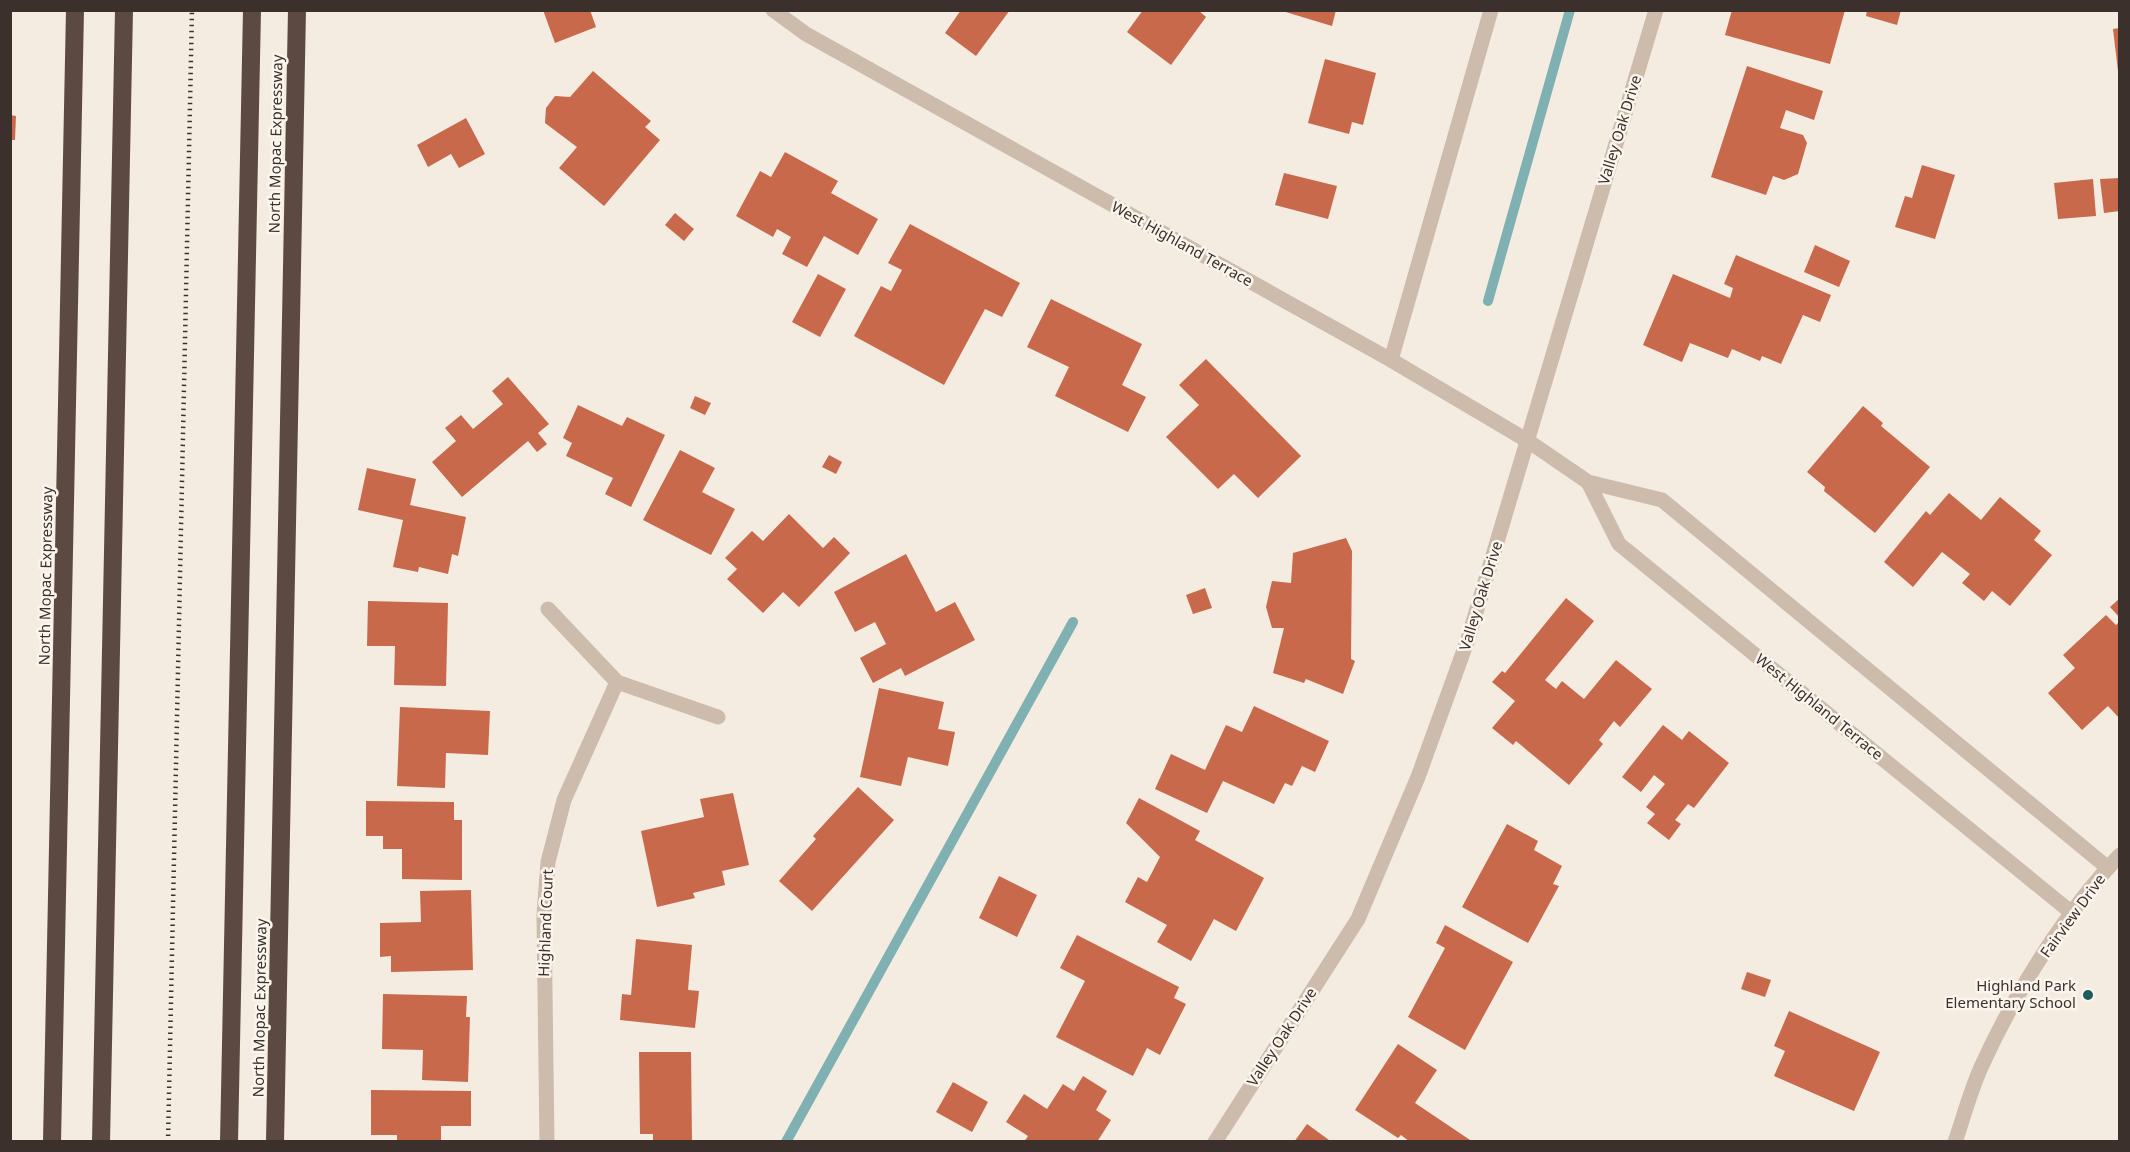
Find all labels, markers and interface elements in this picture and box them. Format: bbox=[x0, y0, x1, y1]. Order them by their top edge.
street label: North Mopac Expressway bbox=[263, 54, 287, 234]
street label: Valley Oak Drive bbox=[1593, 72, 1645, 187]
street label: West Highland Terrace bbox=[1108, 196, 1257, 290]
street label: North Mopac Expressway bbox=[33, 486, 57, 666]
street label: Valley Oak Drive bbox=[1454, 538, 1506, 653]
street label: West Highland Terrace bbox=[1752, 649, 1888, 764]
street label: Highland Court bbox=[533, 868, 557, 977]
street label: Fairview Drive bbox=[2035, 870, 2109, 961]
street label: North Mopac Expressway bbox=[247, 918, 271, 1098]
place label: Highland Park Elementary School bbox=[1945, 975, 2076, 1012]
street label: Valley Oak Drive bbox=[1242, 983, 1321, 1090]
marker: Highland Park Elementary School bbox=[2081, 988, 2095, 1002]

